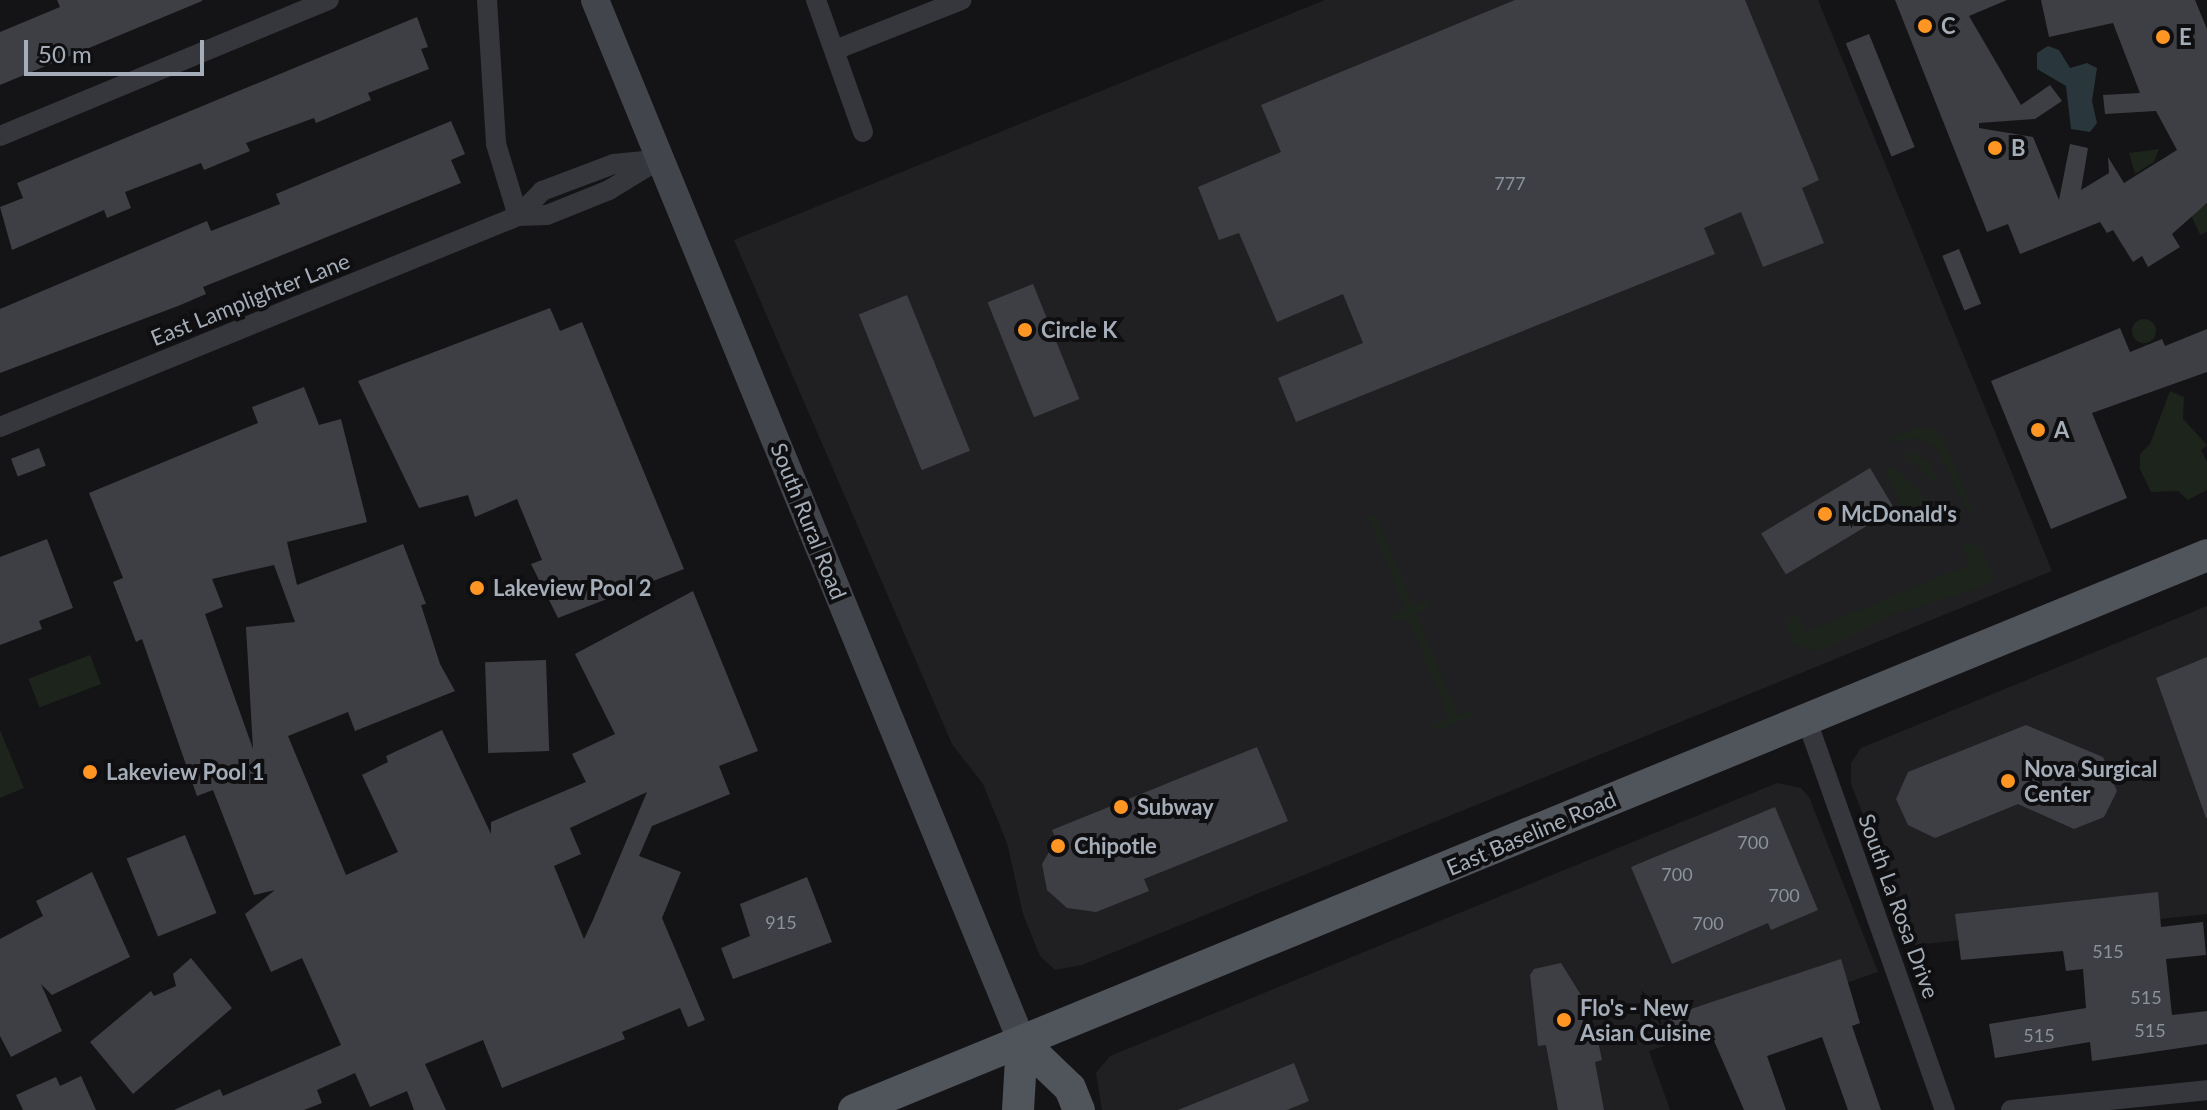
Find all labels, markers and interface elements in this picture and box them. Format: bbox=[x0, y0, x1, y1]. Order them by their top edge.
place label: C bbox=[1941, 13, 1956, 39]
marker: C bbox=[1916, 17, 1934, 35]
scale bar bbox=[28, 24, 208, 74]
place label: E bbox=[2179, 24, 2192, 50]
marker: E bbox=[2154, 28, 2172, 46]
text: 50 m bbox=[38, 39, 92, 68]
place label: B bbox=[2011, 135, 2025, 161]
marker: B bbox=[1986, 139, 2004, 157]
house number: 777 bbox=[1494, 172, 1526, 194]
street label: East Lamplighter Lane bbox=[147, 247, 353, 351]
place label: Circle K bbox=[1041, 317, 1117, 343]
marker: Circle K bbox=[1016, 321, 1034, 339]
place label: A bbox=[2054, 417, 2069, 443]
marker: A bbox=[2029, 421, 2047, 439]
street label: South Rural Road bbox=[766, 439, 852, 603]
place label: McDonald's bbox=[1841, 501, 1957, 527]
marker: McDonald's bbox=[1816, 505, 1834, 523]
place label: Lakeview Pool 2 bbox=[493, 575, 652, 601]
marker: Lakeview Pool 2 bbox=[468, 579, 486, 597]
place label: Nova Surgical Center bbox=[2024, 755, 2158, 806]
place label: Lakeview Pool 1 bbox=[106, 759, 265, 785]
marker: Lakeview Pool 1 bbox=[81, 763, 99, 781]
marker: Nova Surgical Center bbox=[1999, 772, 2017, 790]
street label: East Baseline Road bbox=[1442, 785, 1620, 881]
place label: Subway bbox=[1137, 794, 1214, 820]
marker: Subway bbox=[1112, 798, 1130, 816]
street label: South La Rosa Drive bbox=[1853, 810, 1945, 1002]
house number: 700 bbox=[1737, 831, 1769, 853]
place label: Chipotle bbox=[1074, 833, 1157, 859]
marker: Chipotle bbox=[1049, 837, 1067, 855]
house number: 700 bbox=[1661, 863, 1693, 885]
house number: 700 bbox=[1768, 884, 1800, 906]
house number: 915 bbox=[765, 911, 797, 933]
house number: 700 bbox=[1692, 912, 1724, 934]
house number: 515 bbox=[2092, 940, 2124, 962]
house number: 515 bbox=[2130, 986, 2162, 1008]
place label: Flo's - New Asian Cuisine bbox=[1580, 994, 1711, 1046]
marker: Flo's - New Asian Cuisine bbox=[1555, 1011, 1573, 1029]
house number: 515 bbox=[2134, 1019, 2166, 1041]
house number: 515 bbox=[2023, 1024, 2055, 1046]

